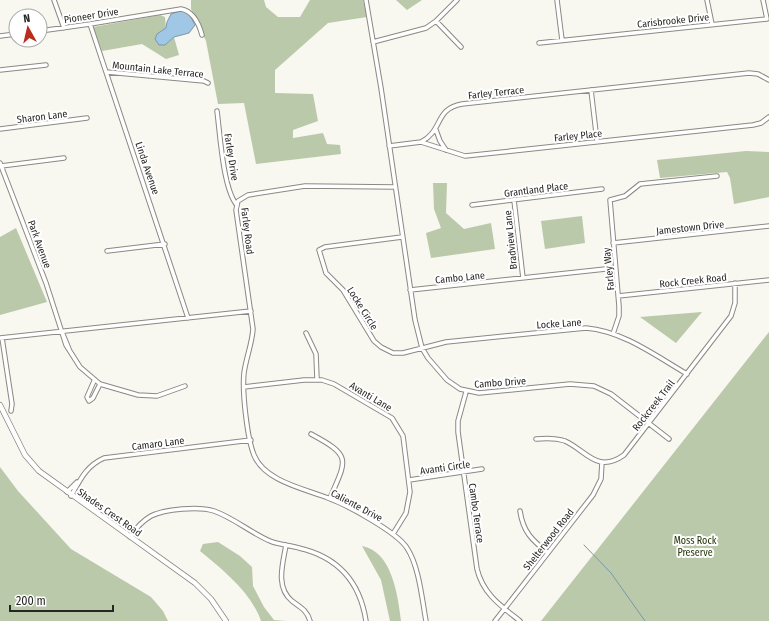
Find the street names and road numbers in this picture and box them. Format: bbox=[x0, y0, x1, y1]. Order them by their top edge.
street label: Pioneer Drive bbox=[63, 6, 119, 26]
street label: Carisbrooke Drive bbox=[637, 11, 710, 31]
street label: Mountain Lake Terrace bbox=[112, 59, 204, 81]
street label: Farley Terrace bbox=[468, 84, 525, 102]
street label: Sharon Lane bbox=[16, 108, 68, 126]
street label: Farley Place bbox=[554, 128, 603, 144]
street label: Farley Drive bbox=[221, 133, 241, 182]
street label: Linda Avenue bbox=[132, 140, 162, 196]
street label: Grantland Place bbox=[503, 180, 569, 200]
street label: Farley Road bbox=[238, 207, 256, 255]
street label: Bradview Lane bbox=[502, 210, 520, 270]
street label: Jamestown Drive bbox=[656, 218, 725, 238]
street label: Park Avenue bbox=[25, 219, 53, 270]
street label: Farley Way bbox=[601, 246, 617, 291]
street label: Cambo Lane bbox=[435, 269, 486, 287]
street label: Rock Creek Road bbox=[659, 271, 727, 290]
street label: Locke Circle bbox=[344, 285, 380, 332]
street label: Locke Lane bbox=[536, 316, 582, 332]
street label: Cambo Drive bbox=[474, 375, 526, 391]
street label: Rockcreek Trail bbox=[630, 377, 678, 433]
street label: Avanti Lane bbox=[347, 380, 394, 414]
street label: Camaro Lane bbox=[131, 435, 185, 453]
street label: Avanti Circle bbox=[419, 459, 471, 477]
street label: Cambo Terrace bbox=[466, 483, 486, 544]
street label: Shades Crest Road bbox=[75, 486, 144, 539]
street label: Caliente Drive bbox=[329, 487, 384, 525]
street label: Shelterwood Road bbox=[521, 506, 577, 573]

